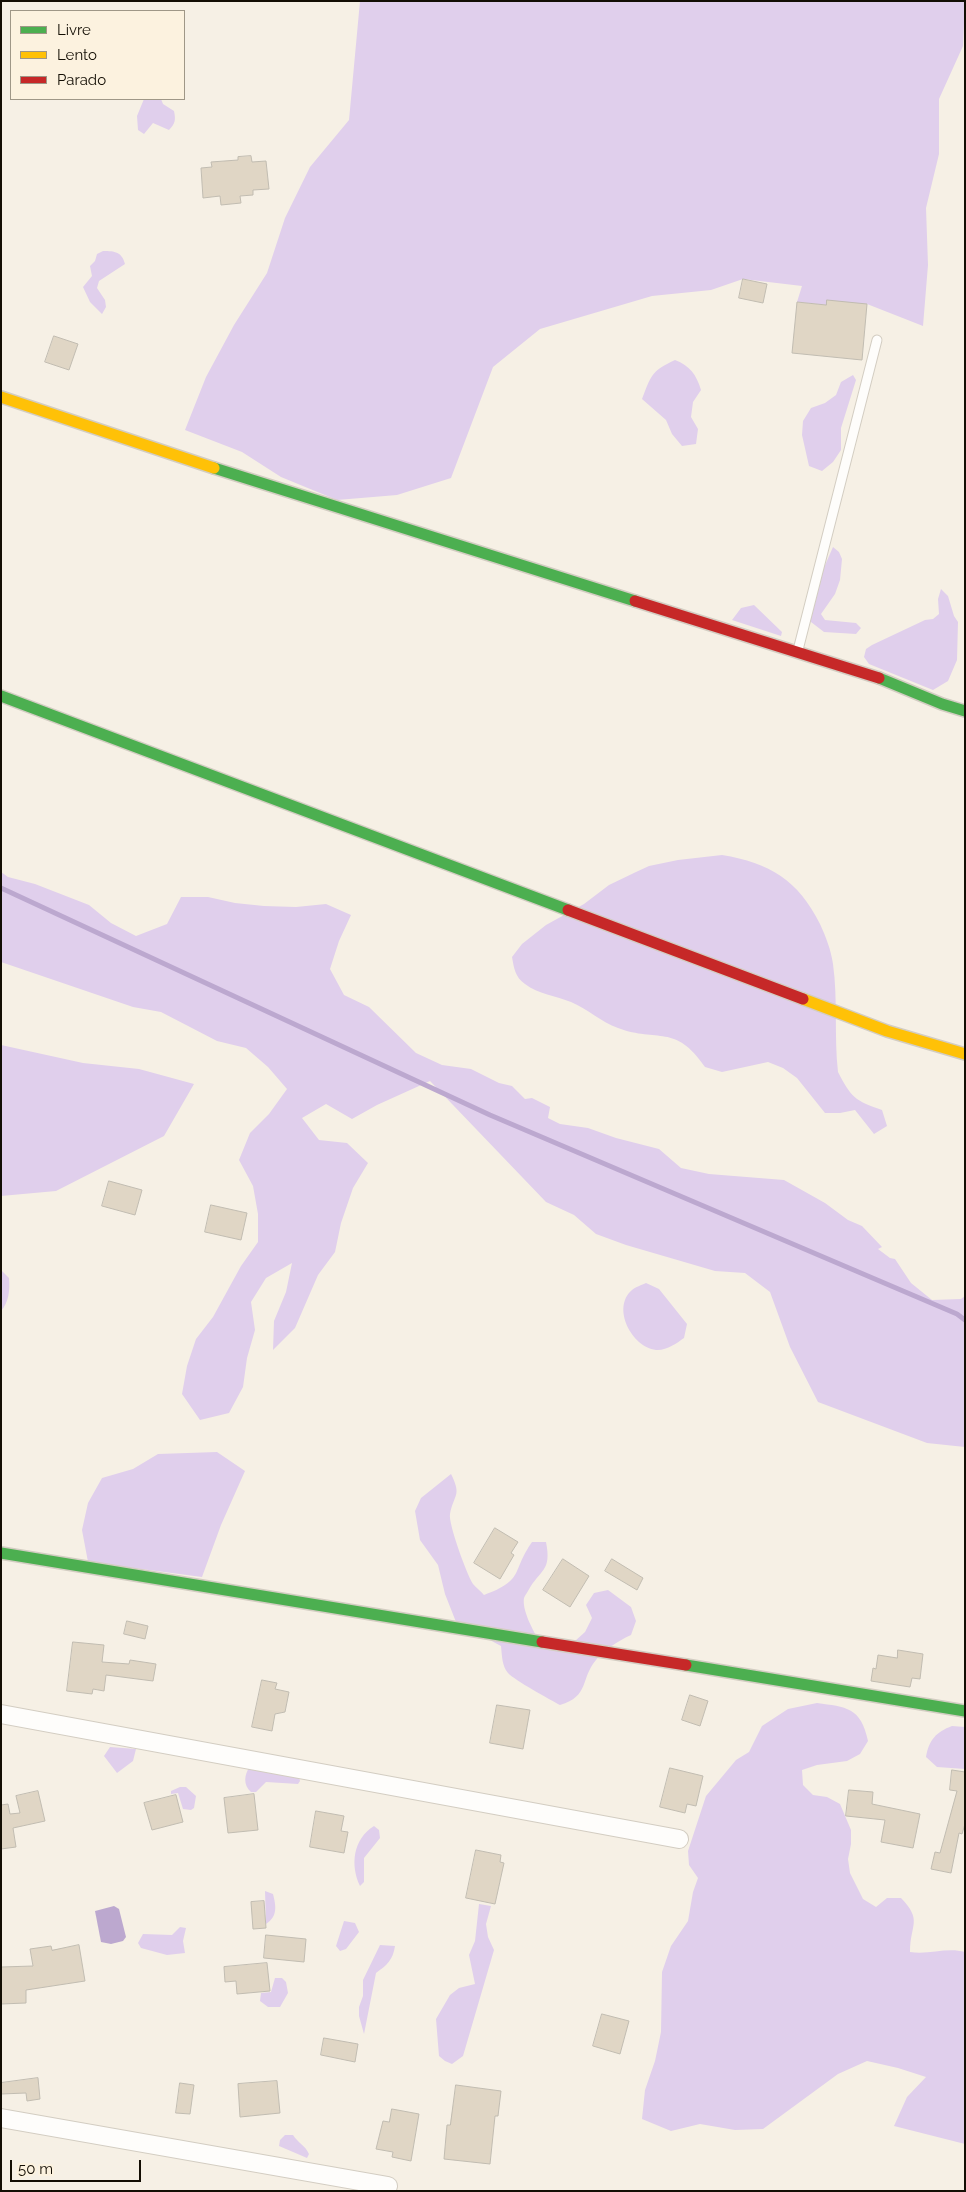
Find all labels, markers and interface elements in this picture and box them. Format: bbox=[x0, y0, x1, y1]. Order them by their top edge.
legend bbox=[10, 10, 185, 100]
text: Livre bbox=[57, 21, 91, 39]
text: Lento bbox=[57, 46, 97, 64]
text: Parado bbox=[57, 71, 106, 89]
scale bar bbox=[12, 2150, 144, 2182]
text: 50 m bbox=[18, 2160, 53, 2178]

